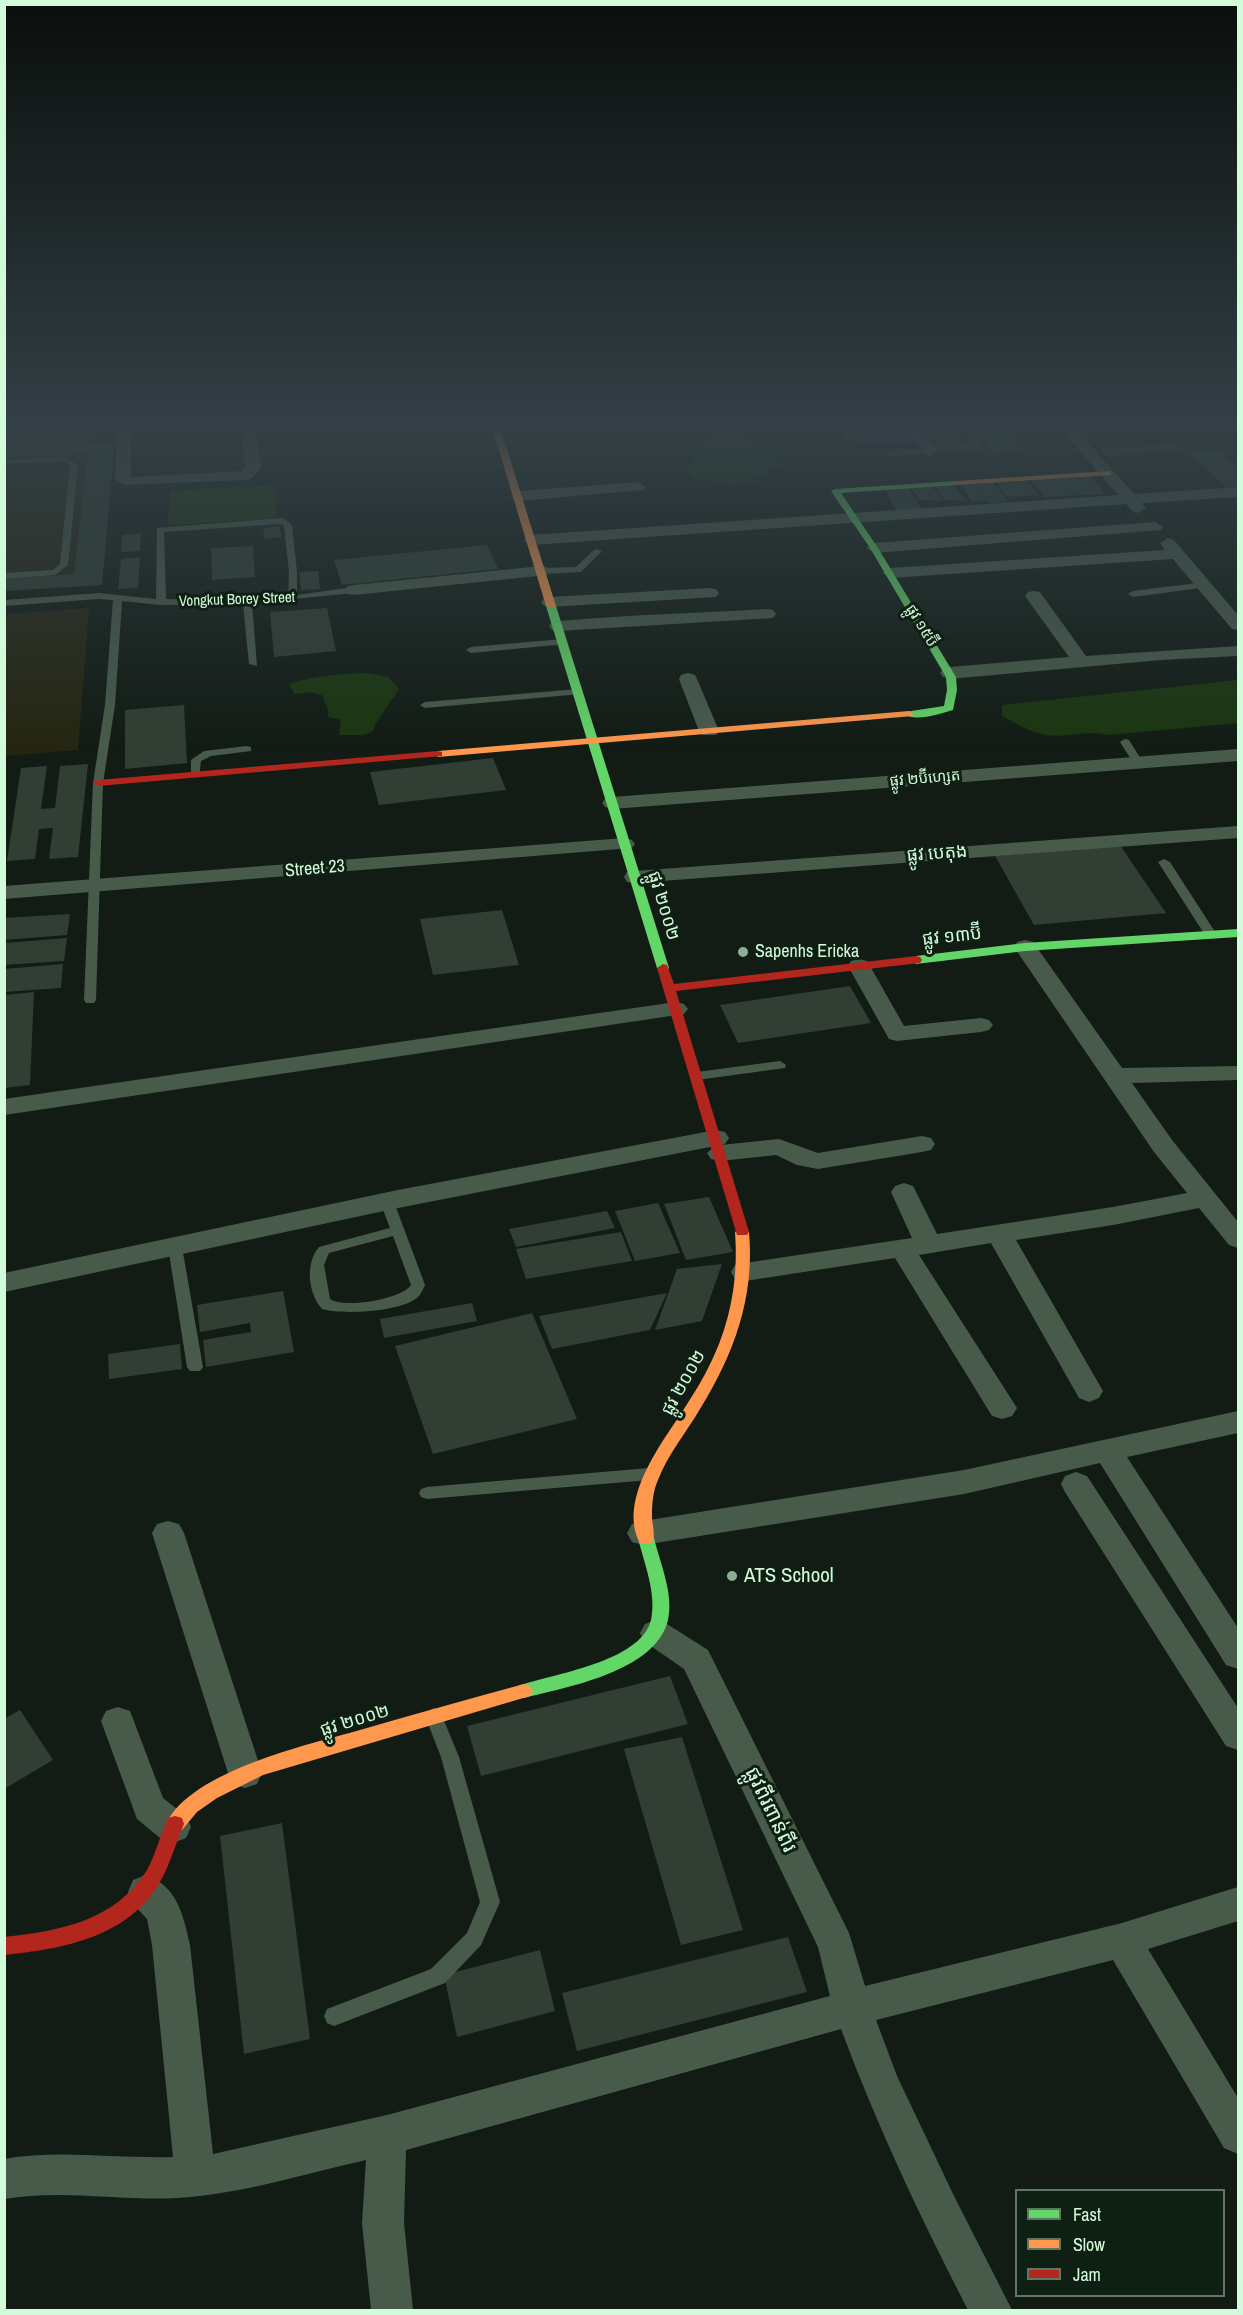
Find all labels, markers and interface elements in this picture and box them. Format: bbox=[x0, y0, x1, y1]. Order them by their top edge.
street label: Vongkut Borey Street bbox=[179, 589, 295, 611]
street label: ផ្លូវ ១៥ប៊ី bbox=[901, 601, 941, 651]
street label: ផ្លូវ ២ប៊ីហ្សេត bbox=[889, 767, 961, 791]
street label: ផ្លូវ បេតុង bbox=[906, 841, 968, 867]
street label: Street 23 bbox=[284, 856, 346, 882]
street label: ផ្លូវ ២០០២ bbox=[642, 869, 684, 943]
street label: ផ្លូវ ១៣ប៊ី bbox=[921, 923, 983, 951]
place label: Sapenhs Ericka bbox=[755, 941, 859, 963]
marker: Sapenhs Ericka bbox=[736, 945, 750, 959]
street label: ផ្លូវ ២០០២ bbox=[657, 1347, 711, 1419]
place label: ATS School bbox=[744, 1563, 834, 1589]
marker: ATS School bbox=[725, 1569, 739, 1583]
street label: ផ្លូវ ២០០២ bbox=[318, 1700, 392, 1742]
street label: ផ្លូវពីរពាន់ពីរ bbox=[739, 1763, 801, 1857]
legend bbox=[1015, 2189, 1225, 2297]
text: Fast bbox=[1073, 2202, 1101, 2227]
text: Slow bbox=[1073, 2232, 1105, 2257]
text: Jam bbox=[1073, 2262, 1101, 2287]

